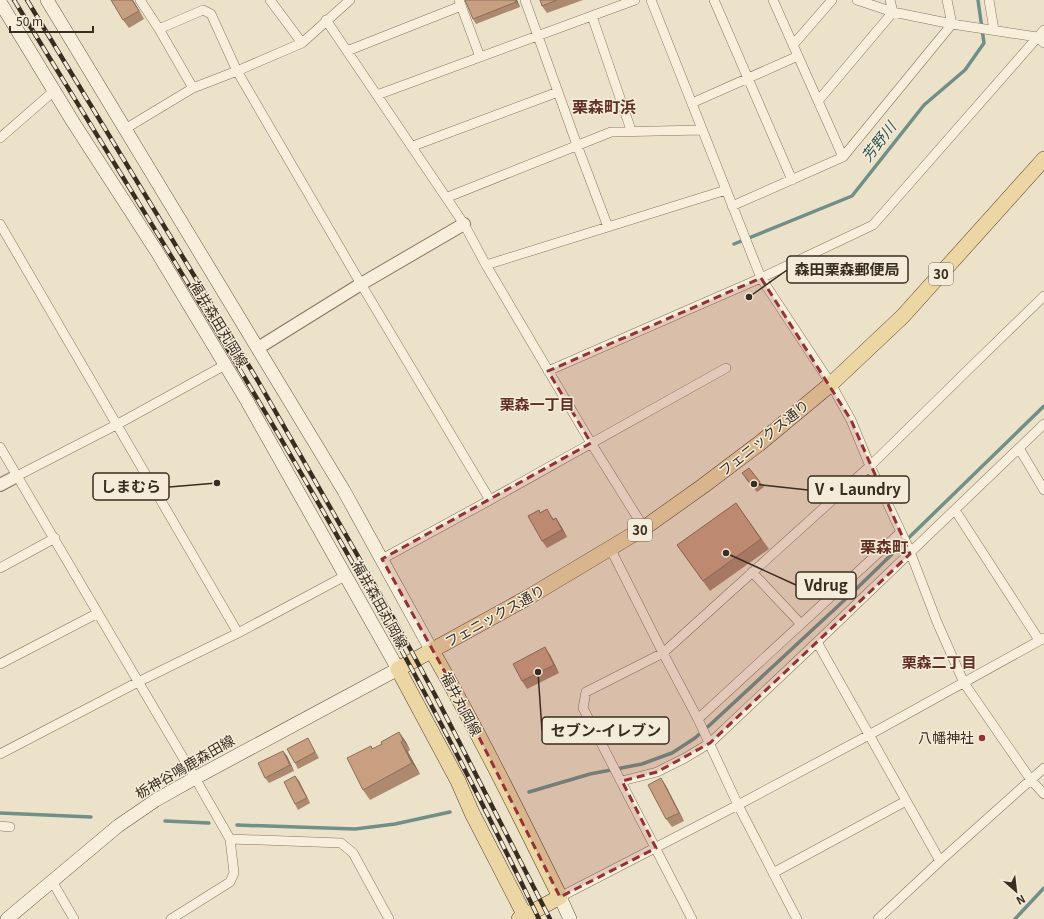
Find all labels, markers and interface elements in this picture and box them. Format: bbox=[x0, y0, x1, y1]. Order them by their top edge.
scale bar bbox=[10, 8, 93, 34]
text: 50 m bbox=[16, 12, 43, 29]
district label: 栗森町浜 bbox=[572, 94, 636, 118]
water label: 芳野川 bbox=[856, 115, 901, 165]
callout: 森田栗森郵便局 bbox=[787, 256, 908, 283]
text: 森田栗森郵便局 bbox=[794, 258, 900, 279]
road number: 30 bbox=[929, 263, 953, 285]
street label: 福井森田丸岡線 bbox=[186, 276, 254, 371]
district label: 栗森一丁目 bbox=[499, 393, 575, 414]
street label: フェニックス通り bbox=[714, 394, 813, 480]
callout: しまむら bbox=[93, 473, 169, 500]
text: しまむら bbox=[101, 475, 161, 496]
callout: V・Laundry bbox=[808, 476, 909, 503]
text: V・Laundry bbox=[814, 478, 901, 499]
road number: 30 bbox=[628, 519, 652, 541]
district label: 栗森町 bbox=[860, 534, 908, 558]
street label: 福井森田丸岡線 bbox=[348, 557, 413, 652]
callout: Vdrug bbox=[796, 572, 856, 599]
text: Vdrug bbox=[803, 574, 848, 595]
street label: フェニックス通り bbox=[441, 579, 548, 651]
district label: 栗森二丁目 bbox=[901, 651, 977, 672]
street label: 福井丸岡線 bbox=[437, 668, 487, 739]
callout: セブン-イレブン bbox=[542, 717, 669, 744]
text: セブン-イレブン bbox=[551, 719, 661, 740]
place label: 八幡神社 bbox=[918, 727, 974, 747]
street label: 栃神谷鳴鹿森田線 bbox=[131, 729, 238, 803]
marker: 八幡神社 bbox=[977, 733, 987, 743]
north arrow bbox=[996, 871, 1036, 911]
text: N bbox=[1014, 892, 1029, 910]

